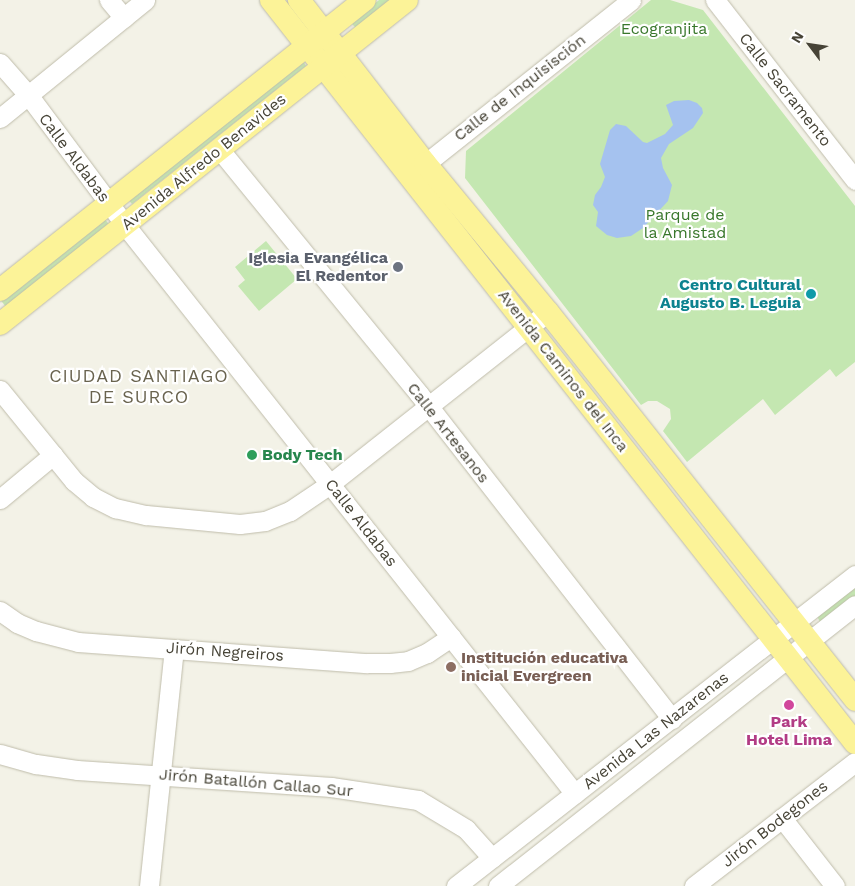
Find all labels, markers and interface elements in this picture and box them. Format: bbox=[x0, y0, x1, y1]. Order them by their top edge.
park label: Ecogranjita bbox=[621, 19, 707, 39]
north arrow bbox=[785, 20, 835, 70]
street label: Calle Sacramento bbox=[735, 29, 835, 151]
text: N bbox=[788, 29, 807, 46]
street label: Calle de Inquisisción bbox=[450, 31, 590, 145]
street label: Avenida Alfredo Benavides bbox=[117, 89, 291, 235]
street label: Calle Aldabas bbox=[34, 110, 114, 206]
park label: Parque de la Amistad bbox=[643, 205, 727, 243]
place label: Iglesia Evangélica El Redentor bbox=[248, 248, 388, 286]
marker: Iglesia Evangélica El Redentor bbox=[392, 261, 404, 273]
place label: Centro Cultural Augusto B. Leguia bbox=[660, 275, 801, 313]
street label: Avenida Caminos del Inca bbox=[493, 286, 633, 456]
marker: Centro Cultural Augusto B. Leguia bbox=[805, 288, 817, 300]
district label: CIUDAD SANTIAGO DE SURCO bbox=[47, 366, 231, 408]
street label: Calle Artesanos bbox=[403, 379, 493, 487]
place label: Body Tech bbox=[262, 445, 343, 465]
marker: Body Tech bbox=[246, 449, 258, 461]
street label: Calle Aldabas bbox=[321, 475, 401, 571]
street label: Jirón Negreiros bbox=[166, 638, 284, 666]
place label: Institución educativa inicial Evergreen bbox=[461, 648, 628, 686]
marker: Institución educativa inicial Evergreen bbox=[445, 661, 457, 673]
street label: Avenida Las Nazarenas bbox=[579, 668, 733, 794]
marker: Park Hotel Lima bbox=[783, 699, 795, 711]
place label: Park Hotel Lima bbox=[746, 712, 832, 750]
street label: Jirón Batallón Callao Sur bbox=[158, 765, 354, 801]
street label: Jirón Bodegones bbox=[718, 777, 832, 871]

